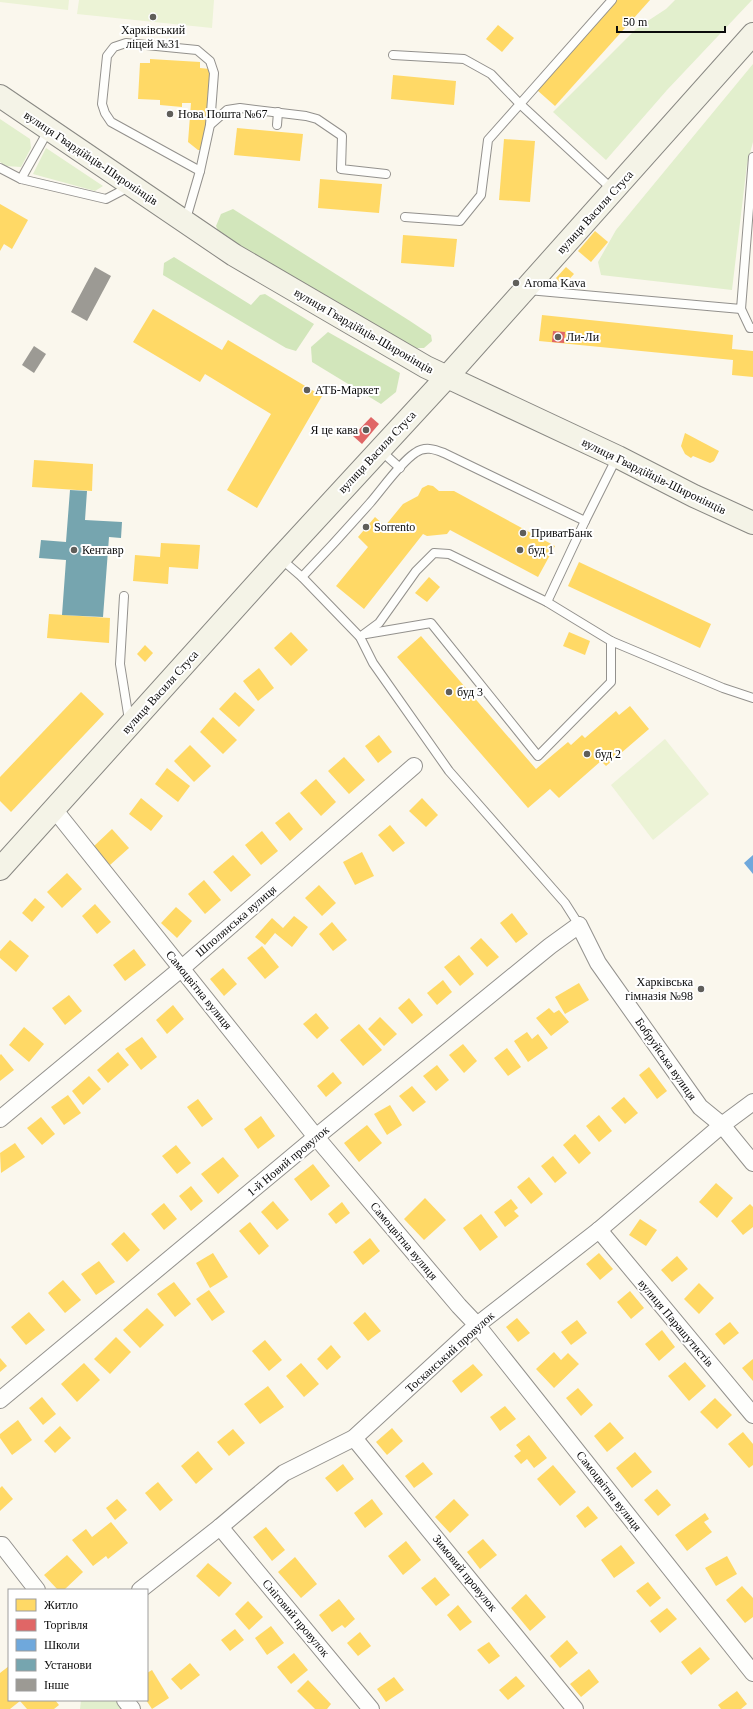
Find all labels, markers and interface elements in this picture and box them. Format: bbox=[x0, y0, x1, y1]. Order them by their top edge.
scale bar bbox=[617, 8, 725, 34]
marker: Харківський ліцей №31 bbox=[148, 12, 158, 22]
text: 50 m bbox=[623, 15, 648, 29]
place label: Харківський ліцей №31 bbox=[121, 23, 186, 51]
place label: Нова Пошта №67 bbox=[178, 107, 268, 121]
street label: вулиця Гвардійців-Широнінців bbox=[21, 108, 161, 208]
marker: Нова Пошта №67 bbox=[165, 109, 175, 119]
street label: вулиця Василя Стуса bbox=[554, 167, 637, 257]
place label: Aroma Kava bbox=[524, 276, 586, 290]
marker: Aroma Kava bbox=[511, 278, 521, 288]
street label: вулиця Гвардійців-Широнінців bbox=[292, 285, 436, 377]
place label: Ли-Ли bbox=[566, 330, 600, 344]
marker: Ли-Ли bbox=[553, 332, 563, 342]
place label: АТБ-Маркет bbox=[315, 383, 380, 397]
marker: АТБ-Маркет bbox=[302, 385, 312, 395]
street label: вулиця Василя Стуса bbox=[335, 407, 419, 496]
place label: Я це кава bbox=[310, 423, 359, 437]
marker: Я це кава bbox=[361, 425, 371, 435]
street label: вулиця Гвардійців-Широнінців bbox=[580, 435, 729, 517]
place label: Sorrento bbox=[374, 520, 415, 534]
marker: Sorrento bbox=[361, 522, 371, 532]
place label: ПриватБанк bbox=[531, 526, 592, 540]
marker: ПриватБанк bbox=[518, 528, 528, 538]
place label: Кентавр bbox=[82, 543, 124, 557]
place label: буд 1 bbox=[528, 543, 554, 557]
marker: Кентавр bbox=[69, 545, 79, 555]
marker: буд 1 bbox=[515, 545, 525, 555]
street label: вулиця Василя Стуса bbox=[119, 647, 202, 737]
place label: буд 3 bbox=[457, 685, 483, 699]
marker: буд 3 bbox=[444, 687, 454, 697]
place label: буд 2 bbox=[595, 747, 621, 761]
marker: буд 2 bbox=[582, 749, 592, 759]
street label: Шполянська вулиця bbox=[193, 882, 280, 960]
street label: Самоцвітна вулиця bbox=[163, 948, 235, 1033]
place label: Харківська гімназія №98 bbox=[625, 975, 694, 1003]
marker: Харківська гімназія №98 bbox=[696, 984, 706, 994]
street label: Бобруйська вулиця bbox=[632, 1015, 700, 1103]
street label: 1-й Новий провулок bbox=[244, 1123, 332, 1199]
street label: Самоцвітна вулиця bbox=[367, 1199, 441, 1283]
street label: вулиця Парашутистів bbox=[635, 1276, 717, 1370]
street label: Тосканський провулок bbox=[403, 1308, 498, 1396]
street label: Самоцвітна вулиця bbox=[573, 1448, 645, 1534]
street label: Зимовий провулок bbox=[430, 1532, 500, 1614]
street label: Сніговий провулок bbox=[260, 1576, 333, 1660]
legend bbox=[8, 1589, 148, 1701]
text: Житло bbox=[44, 1598, 78, 1612]
text: Торгівля bbox=[44, 1618, 88, 1632]
text: Школи bbox=[44, 1638, 80, 1652]
text: Установи bbox=[44, 1658, 92, 1672]
text: Інше bbox=[44, 1678, 69, 1692]

